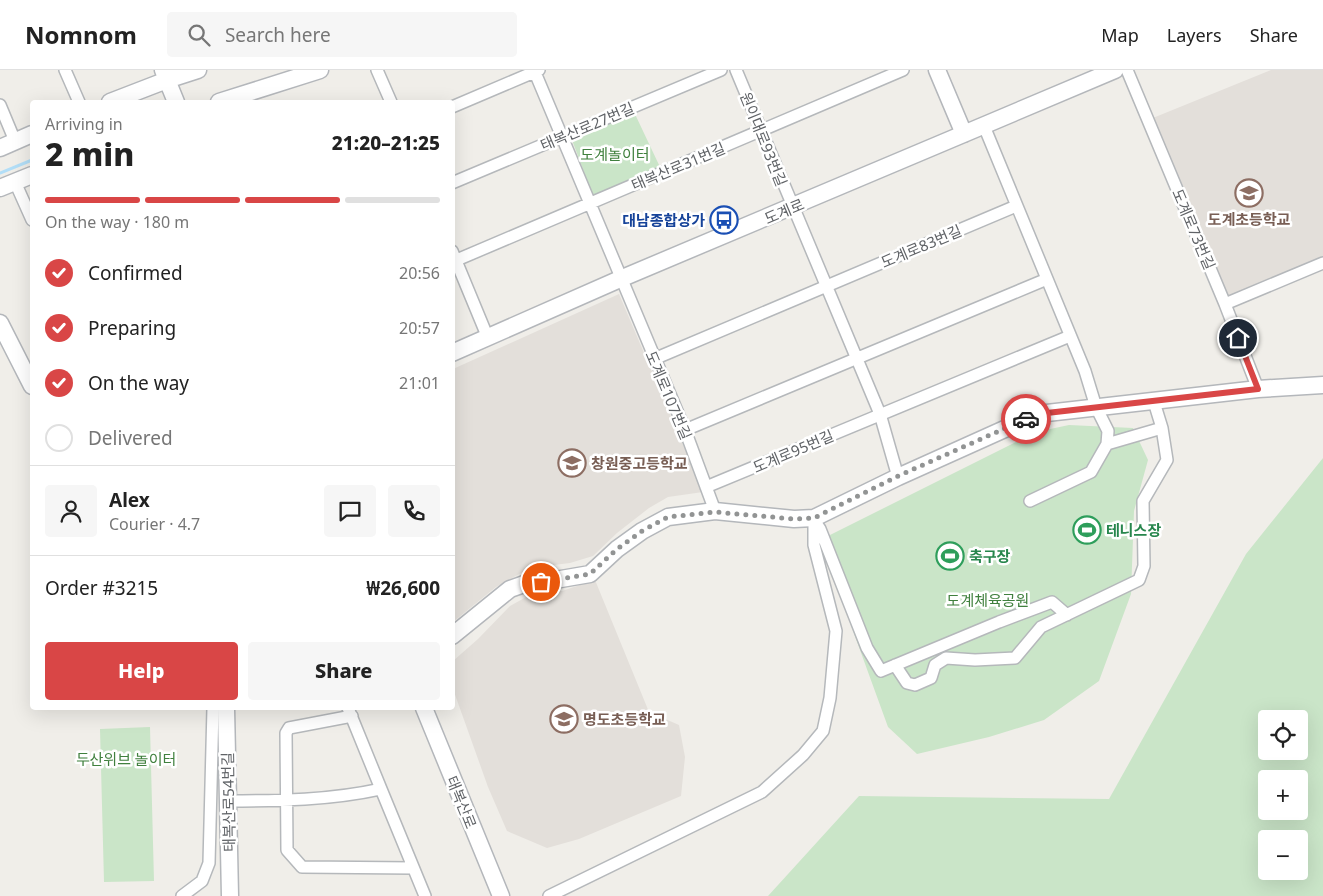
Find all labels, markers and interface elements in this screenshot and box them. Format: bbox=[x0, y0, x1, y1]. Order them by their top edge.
search box bbox=[167, 12, 517, 57]
text: Nomnom bbox=[25, 18, 137, 51]
icon: search bbox=[185, 21, 213, 49]
text: Search here bbox=[225, 22, 331, 48]
text: Map bbox=[1101, 23, 1139, 47]
text: Layers bbox=[1167, 23, 1222, 47]
text: Share bbox=[1250, 23, 1298, 47]
street label: 원이대로93번길 bbox=[736, 89, 792, 189]
street label: 태복산로27번길 bbox=[537, 97, 637, 155]
text: Arriving in bbox=[45, 113, 123, 135]
text: 21:20–21:25 bbox=[332, 130, 440, 156]
text: 2 min bbox=[45, 132, 134, 175]
street label: 태복산로31번길 bbox=[628, 137, 728, 195]
park label: 도계놀이터 bbox=[580, 144, 650, 164]
school or university icon: 도계초등학교 bbox=[1234, 178, 1264, 208]
street label: 도계로73번길 bbox=[1168, 185, 1220, 273]
street label: 도계로 bbox=[761, 194, 807, 228]
bus stop icon: 대남종합상가 bbox=[709, 205, 739, 235]
place label: 도계초등학교 bbox=[1208, 209, 1291, 229]
place label: 대남종합상가 bbox=[622, 210, 705, 230]
text: On the way · 180 m bbox=[45, 211, 189, 233]
street label: 도계로83번길 bbox=[877, 220, 965, 272]
icon: check bbox=[45, 259, 73, 287]
text: Confirmed bbox=[88, 260, 183, 286]
text: 20:56 bbox=[399, 262, 440, 284]
icon: check bbox=[45, 314, 73, 342]
text: Preparing bbox=[88, 315, 176, 341]
text: 20:57 bbox=[399, 317, 440, 339]
pin bbox=[1217, 317, 1259, 359]
icon: home bbox=[1224, 324, 1252, 352]
street label: 도계로107번길 bbox=[641, 347, 697, 443]
icon: check bbox=[45, 369, 73, 397]
text: On the way bbox=[88, 370, 189, 396]
text: 21:01 bbox=[399, 372, 440, 394]
courier bbox=[1001, 394, 1051, 444]
icon: car bbox=[1012, 405, 1040, 433]
text: Delivered bbox=[88, 425, 173, 451]
street label: 도계로95번길 bbox=[749, 425, 837, 477]
school or university icon: 창원중고등학교 bbox=[557, 448, 587, 478]
place label: 창원중고등학교 bbox=[591, 453, 688, 473]
button: person bbox=[45, 485, 97, 537]
button: chat bbox=[324, 485, 376, 537]
button: phone bbox=[388, 485, 440, 537]
text: Alex bbox=[109, 487, 150, 513]
text: Courier · 4.7 bbox=[109, 513, 200, 535]
sports icon: 테니스장 bbox=[1072, 515, 1102, 545]
place label: 테니스장 bbox=[1106, 520, 1161, 540]
sports icon: 축구장 bbox=[935, 541, 965, 571]
place label: 축구장 bbox=[969, 546, 1011, 566]
pin bbox=[520, 561, 562, 603]
icon: bag bbox=[527, 568, 555, 596]
text: Order #3215 bbox=[45, 575, 158, 601]
text: ₩26,600 bbox=[366, 575, 440, 601]
park label: 도계체육공원 bbox=[947, 590, 1029, 610]
button: Help bbox=[45, 642, 238, 700]
button: Share bbox=[248, 642, 440, 700]
school or university icon: 명도초등학교 bbox=[549, 704, 579, 734]
place label: 명도초등학교 bbox=[583, 709, 666, 729]
map controls bbox=[1258, 710, 1308, 880]
button: locate bbox=[1258, 710, 1308, 760]
park label: 두산위브 놀이터 bbox=[76, 749, 176, 769]
street label: 태복산로54번길 bbox=[217, 752, 239, 852]
button: + bbox=[1258, 770, 1308, 820]
street label: 태복산로 bbox=[442, 773, 482, 831]
button: − bbox=[1258, 830, 1308, 880]

